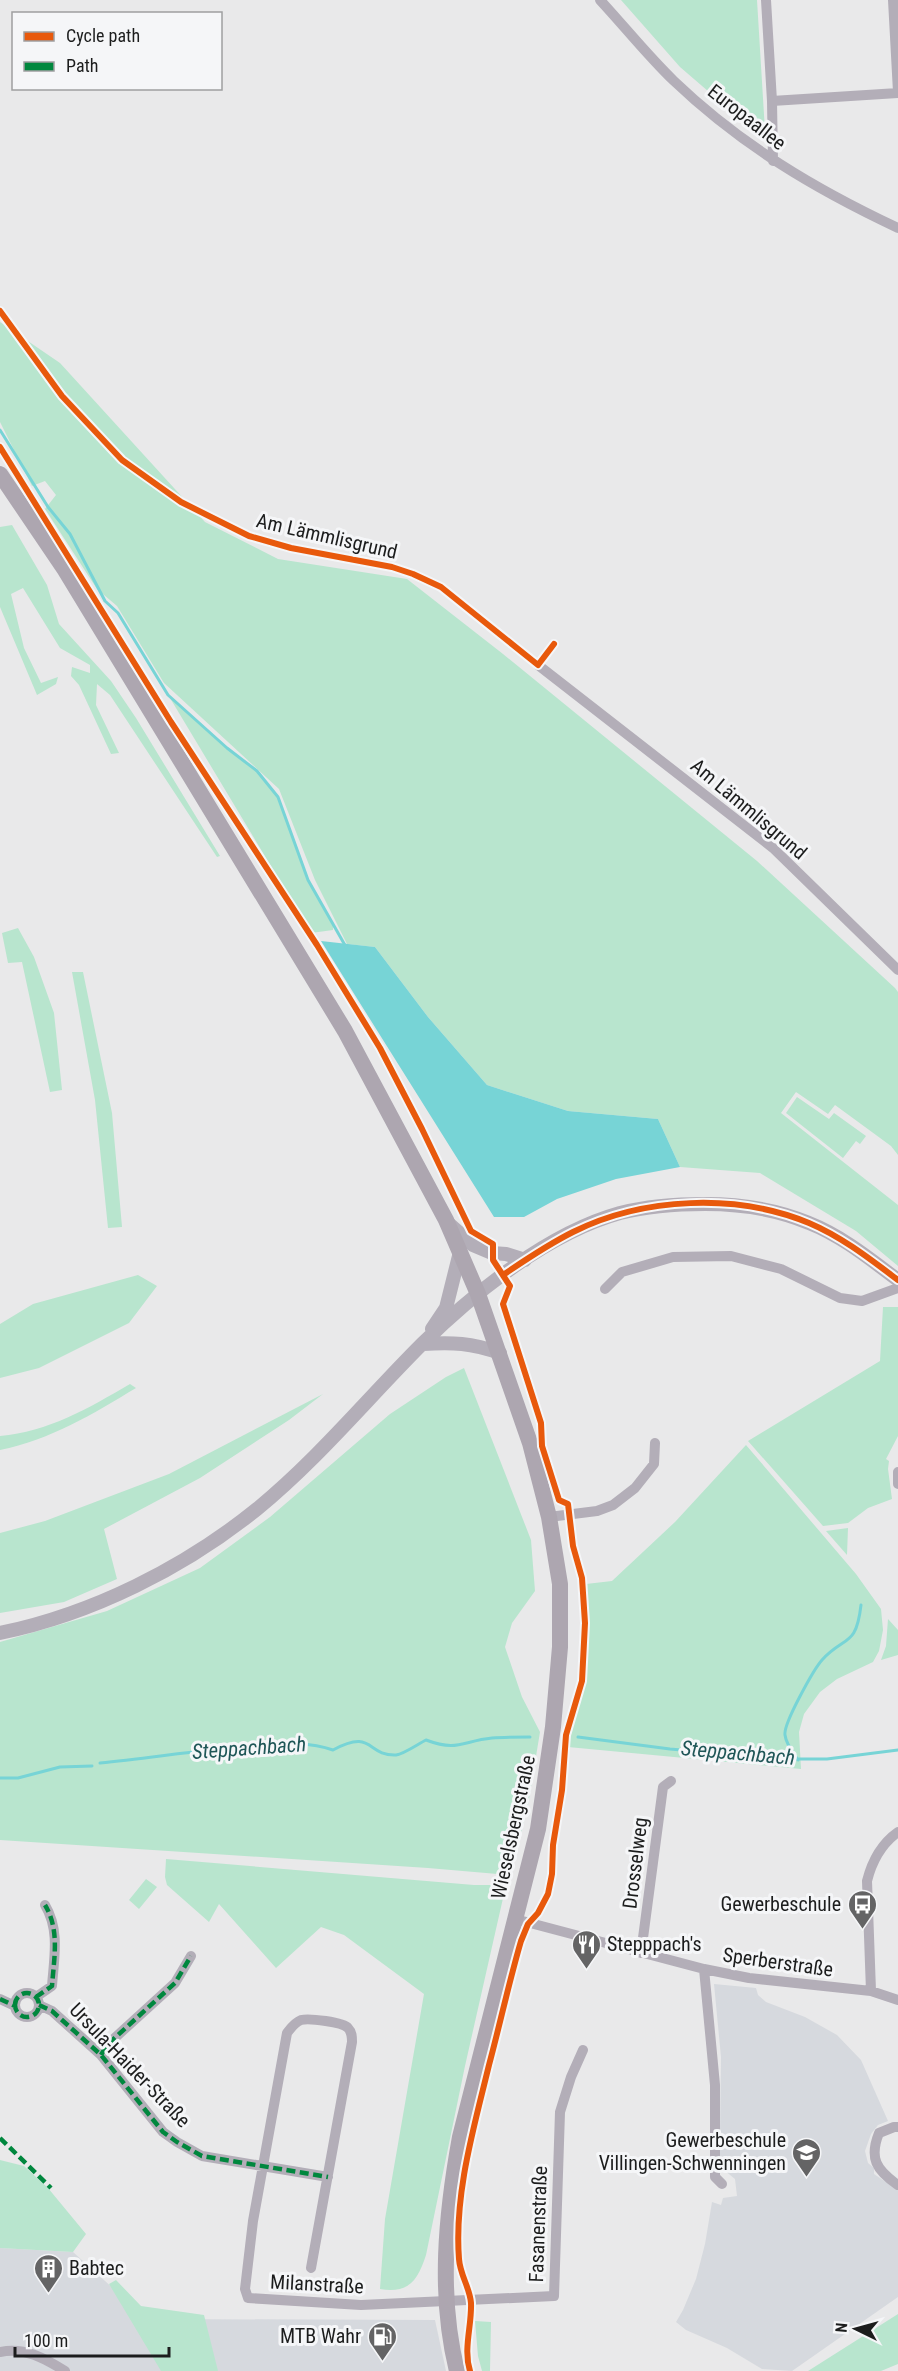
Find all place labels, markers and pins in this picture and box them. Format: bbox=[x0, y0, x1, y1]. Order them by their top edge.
bus stop icon: Gewerbeschule bbox=[846, 1888, 878, 1930]
place label: Gewerbeschule bbox=[720, 1892, 841, 1916]
restaurant icon: Stepppach's bbox=[570, 1928, 602, 1970]
place label: Stepppach's bbox=[607, 1932, 702, 1956]
place label: Gewerbeschule Villingen-Schwenningen bbox=[599, 2128, 786, 2175]
school or university icon: Gewerbeschule Villingen-Schwenningen bbox=[791, 2136, 823, 2178]
building icon: Babtec bbox=[32, 2252, 64, 2294]
place label: Babtec bbox=[69, 2256, 124, 2280]
fuel station icon: MTB Wahr bbox=[366, 2320, 398, 2362]
place label: MTB Wahr bbox=[280, 2324, 361, 2348]

